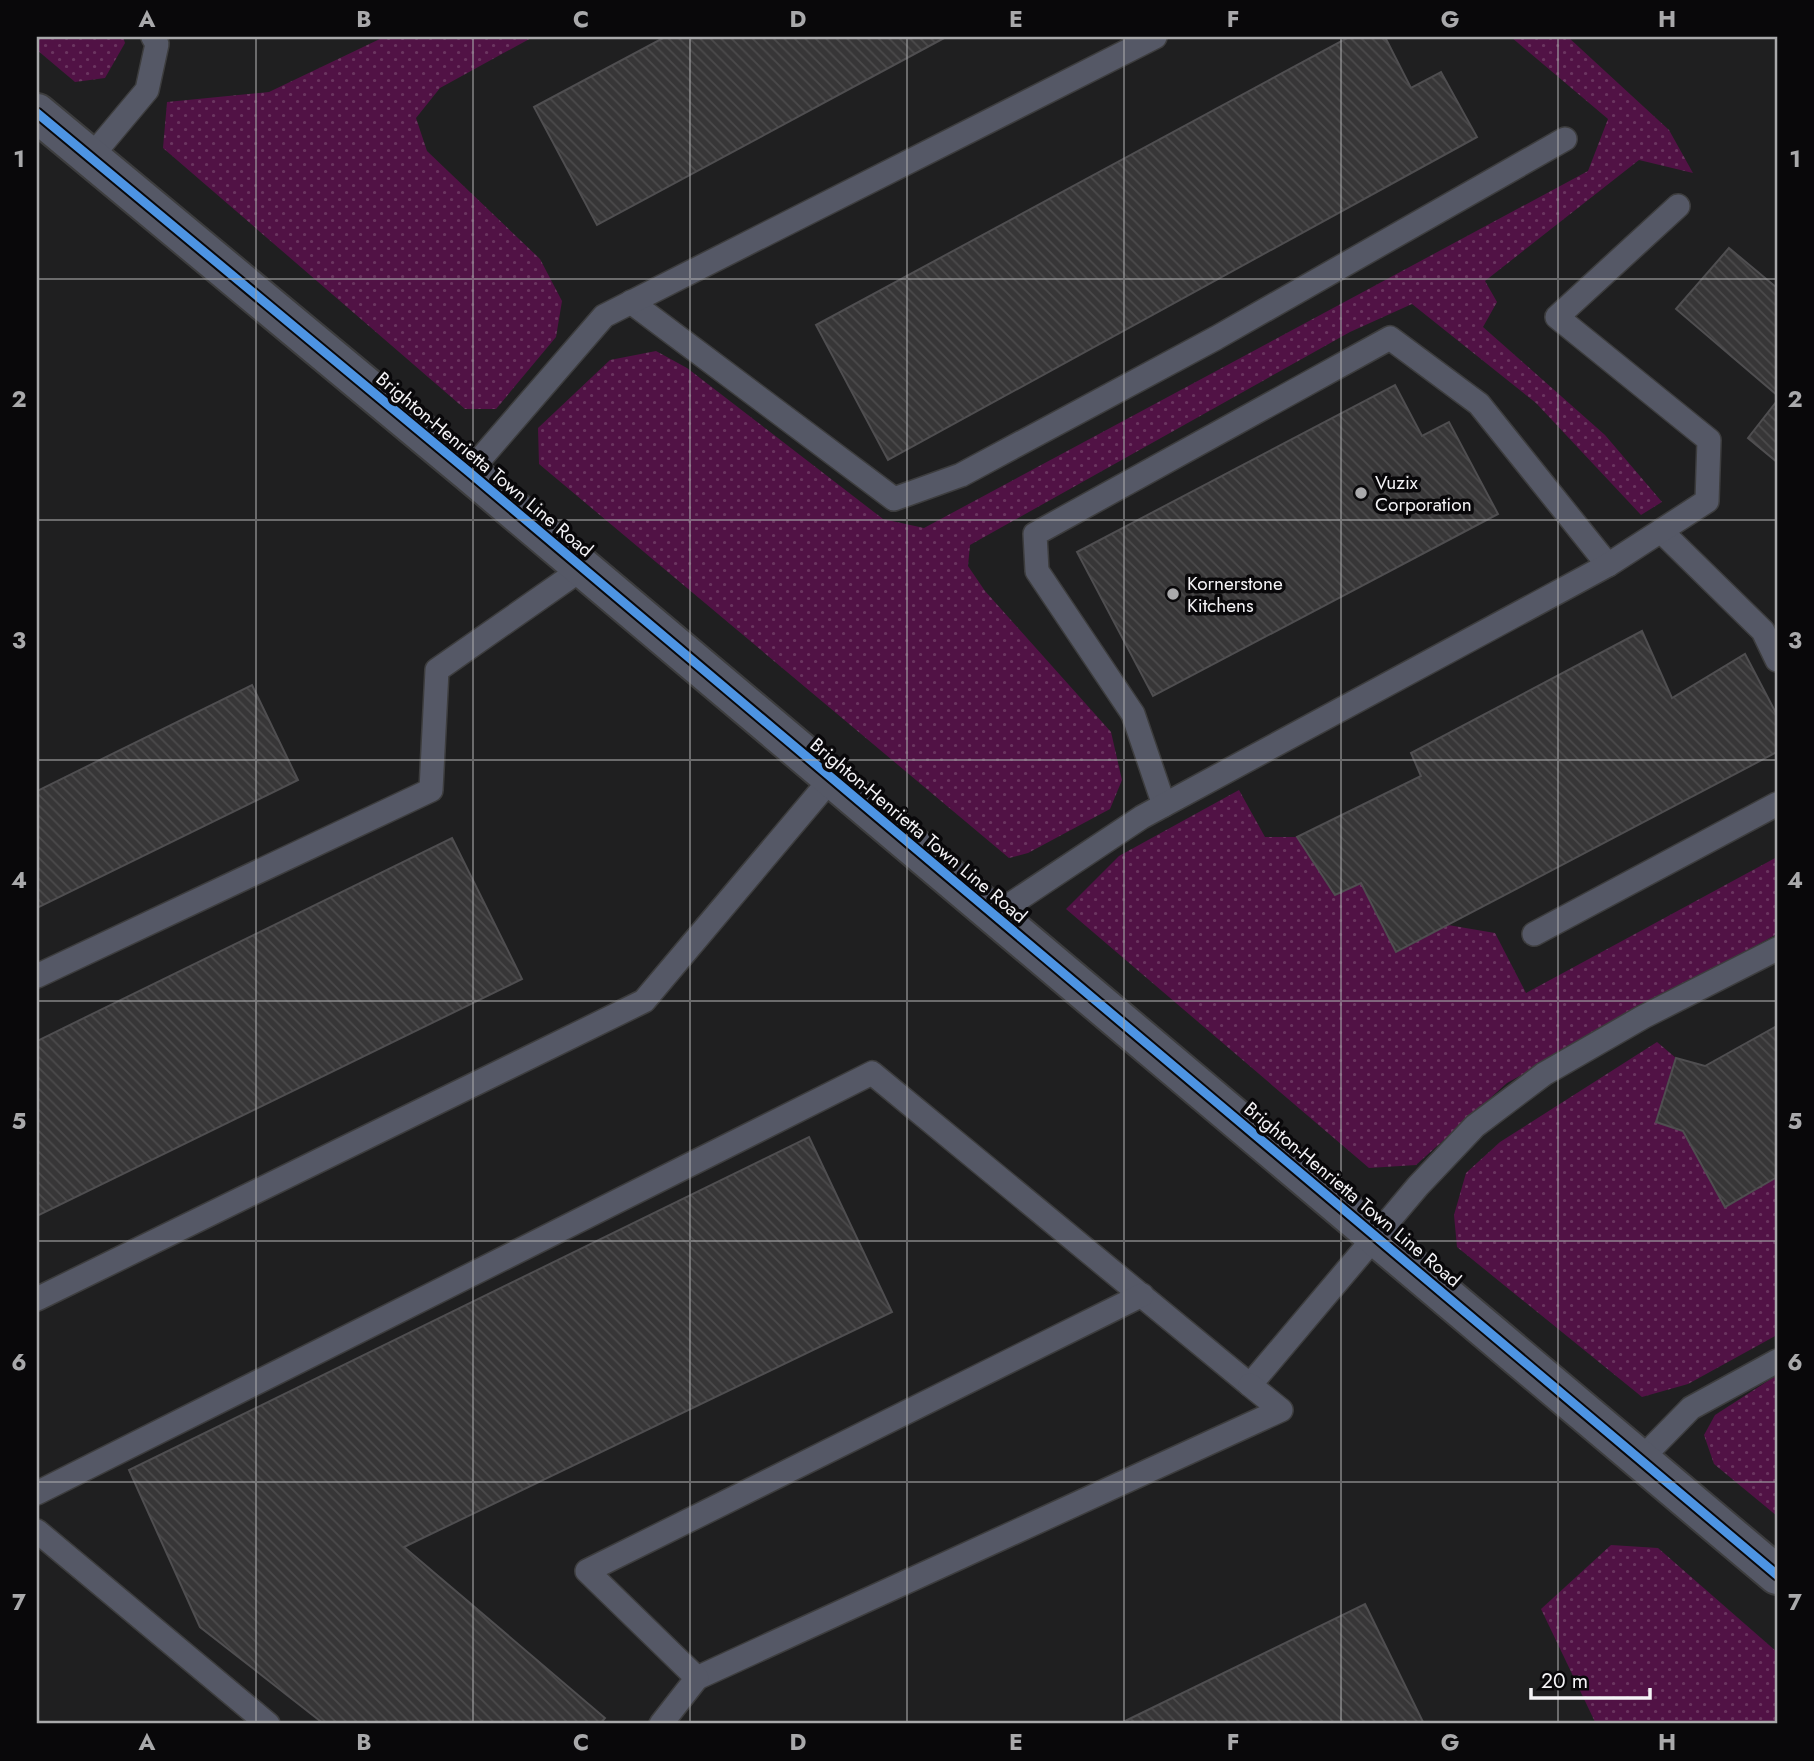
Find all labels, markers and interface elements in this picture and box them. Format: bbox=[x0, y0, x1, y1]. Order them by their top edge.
text: A bbox=[138, 2, 156, 36]
text: B bbox=[356, 2, 372, 36]
text: C bbox=[573, 2, 589, 36]
text: D bbox=[790, 2, 807, 36]
text: E bbox=[1009, 2, 1023, 36]
text: F bbox=[1227, 2, 1239, 36]
text: G bbox=[1441, 2, 1459, 36]
text: H bbox=[1658, 2, 1676, 36]
text: 1 bbox=[13, 142, 25, 176]
text: 1 bbox=[1789, 142, 1801, 176]
street label: Brighton-Henrietta Town Line Road bbox=[370, 365, 599, 563]
text: 2 bbox=[11, 382, 27, 416]
text: 2 bbox=[1787, 382, 1803, 416]
place label: Vuzix Corporation bbox=[1375, 469, 1472, 518]
marker: Vuzix Corporation bbox=[1353, 485, 1369, 501]
place label: Kornerstone Kitchens bbox=[1187, 570, 1283, 619]
marker: Kornerstone Kitchens bbox=[1165, 586, 1181, 602]
text: 3 bbox=[12, 623, 26, 657]
text: 3 bbox=[1788, 623, 1802, 657]
street label: Brighton-Henrietta Town Line Road bbox=[804, 731, 1033, 929]
text: 4 bbox=[11, 863, 27, 897]
text: 4 bbox=[1787, 863, 1803, 897]
street label: Brighton-Henrietta Town Line Road bbox=[1238, 1095, 1467, 1293]
text: 5 bbox=[12, 1104, 26, 1138]
text: 5 bbox=[1788, 1104, 1802, 1138]
text: 6 bbox=[11, 1345, 27, 1379]
text: 6 bbox=[1787, 1345, 1803, 1379]
text: 7 bbox=[12, 1585, 26, 1619]
text: 7 bbox=[1788, 1585, 1802, 1619]
scale bar bbox=[1531, 1656, 1650, 1700]
text: 20 m bbox=[1541, 1666, 1588, 1696]
text: A bbox=[138, 1725, 156, 1759]
text: B bbox=[356, 1725, 372, 1759]
text: C bbox=[573, 1725, 589, 1759]
text: D bbox=[790, 1725, 807, 1759]
text: E bbox=[1009, 1725, 1023, 1759]
text: F bbox=[1227, 1725, 1239, 1759]
text: G bbox=[1441, 1725, 1459, 1759]
text: H bbox=[1658, 1725, 1676, 1759]

